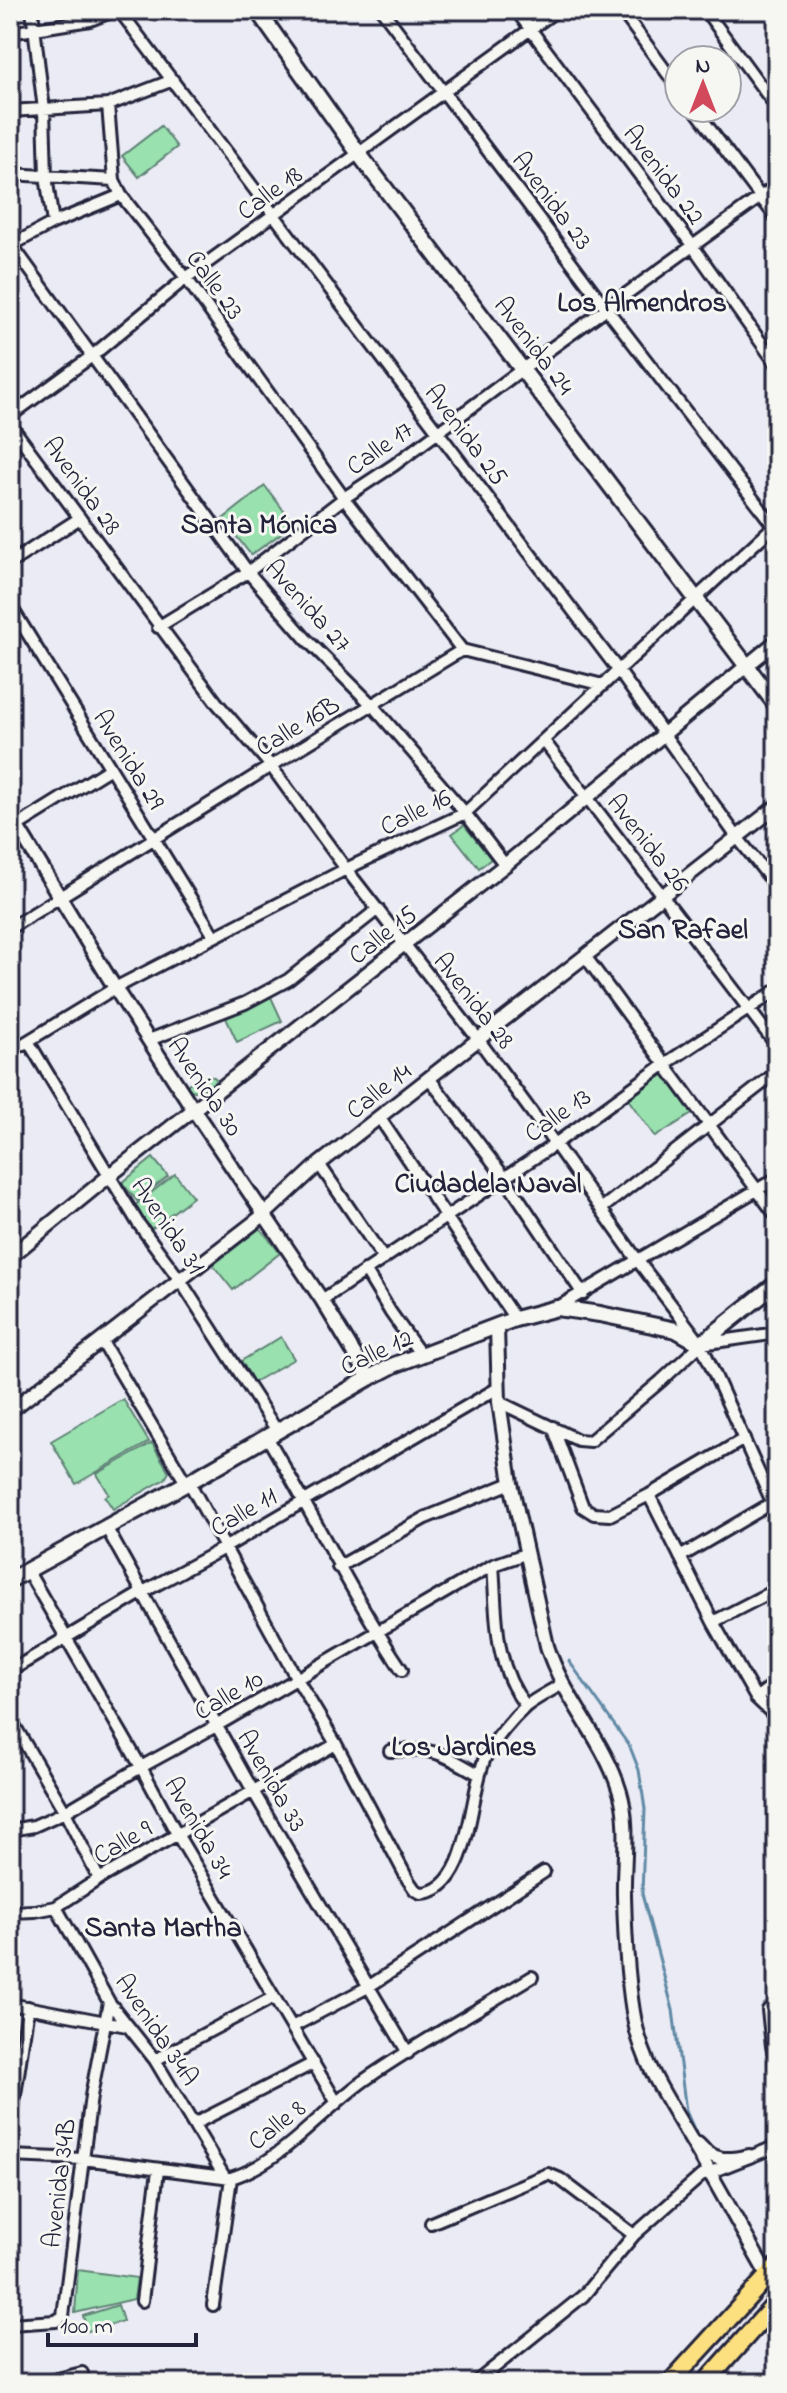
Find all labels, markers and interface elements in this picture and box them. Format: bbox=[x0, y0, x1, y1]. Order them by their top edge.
north arrow bbox=[663, 44, 743, 124]
text: N bbox=[696, 51, 710, 83]
street label: Avenida 22 bbox=[612, 118, 713, 234]
street label: Avenida 23 bbox=[501, 145, 600, 259]
street label: Calle 18 bbox=[230, 157, 312, 231]
street label: Calle 23 bbox=[175, 243, 252, 329]
district label: Los Almendros bbox=[557, 284, 727, 325]
street label: Avenida 24 bbox=[483, 290, 582, 404]
street label: Avenida 25 bbox=[414, 377, 516, 495]
street label: Calle 17 bbox=[339, 412, 422, 486]
street label: Avenida 28 bbox=[32, 430, 130, 544]
district label: Santa Mónica bbox=[181, 506, 337, 547]
street label: Avenida 27 bbox=[254, 552, 359, 663]
street label: Calle 16B bbox=[249, 687, 348, 768]
street label: Avenida 29 bbox=[82, 703, 173, 818]
street label: Calle 16 bbox=[374, 780, 458, 847]
street label: Avenida 26 bbox=[596, 787, 697, 901]
street label: Calle 15 bbox=[341, 897, 427, 975]
district label: San Rafael bbox=[618, 911, 748, 952]
street label: Avenida 28 bbox=[423, 945, 523, 1059]
street label: Avenida 30 bbox=[156, 1030, 251, 1145]
street label: Calle 14 bbox=[339, 1054, 421, 1130]
street label: Calle 13 bbox=[517, 1080, 600, 1153]
district label: Ciudadela Naval bbox=[395, 1165, 582, 1206]
street label: Avenida 31 bbox=[120, 1170, 213, 1283]
street label: Calle 12 bbox=[335, 1320, 420, 1387]
street label: Calle 11 bbox=[204, 1479, 285, 1548]
street label: Calle 10 bbox=[188, 1661, 271, 1732]
street label: Avenida 33 bbox=[226, 1723, 315, 1840]
district label: Los Jardines bbox=[391, 1728, 537, 1769]
street label: Avenida 34 bbox=[153, 1770, 242, 1887]
street label: Calle 9 bbox=[87, 1811, 160, 1876]
district label: Santa Martha bbox=[84, 1909, 242, 1950]
street label: Avenida 34A bbox=[104, 1967, 207, 2095]
street label: Calle 8 bbox=[241, 2091, 315, 2161]
street label: Avenida 34B bbox=[34, 2116, 88, 2250]
scale bar bbox=[48, 2297, 196, 2347]
text: 100 m bbox=[60, 2310, 113, 2345]

